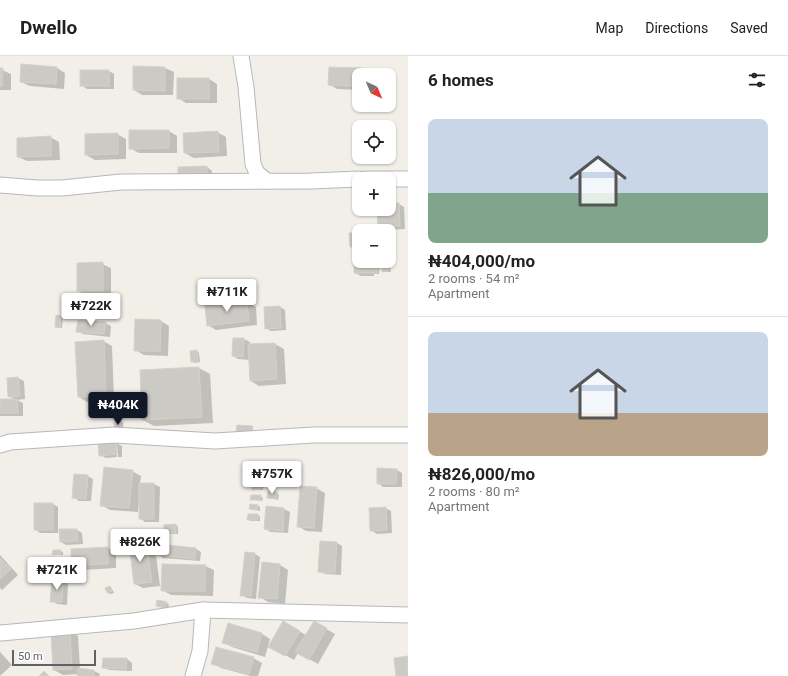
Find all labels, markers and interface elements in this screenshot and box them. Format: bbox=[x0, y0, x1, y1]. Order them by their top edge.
text: Dwello bbox=[20, 16, 77, 39]
text: Map bbox=[596, 20, 623, 36]
text: Directions bbox=[645, 20, 708, 36]
text: Saved bbox=[730, 20, 768, 36]
north arrow bbox=[352, 68, 396, 112]
map controls bbox=[352, 68, 396, 268]
icon: filters bbox=[746, 69, 768, 91]
text: 6 homes bbox=[428, 70, 494, 90]
button: locate bbox=[352, 120, 396, 164]
icon: home bbox=[562, 145, 634, 217]
button: + bbox=[352, 172, 396, 216]
button: − bbox=[352, 224, 396, 268]
text: ₦404,000/mo bbox=[428, 251, 535, 271]
text: 2 rooms · 54 m² bbox=[428, 271, 520, 286]
pin: ₦711K bbox=[199, 279, 255, 313]
text: ₦711K bbox=[206, 284, 248, 299]
text: Apartment bbox=[428, 286, 490, 301]
pin: ₦722K bbox=[63, 293, 119, 327]
text: ₦722K bbox=[70, 298, 112, 313]
icon: home bbox=[562, 358, 634, 430]
pin: ₦404K bbox=[90, 392, 146, 426]
text: ₦404K bbox=[97, 397, 139, 412]
pin: ₦757K bbox=[244, 461, 300, 495]
text: ₦826,000/mo bbox=[428, 464, 535, 484]
text: ₦757K bbox=[251, 466, 293, 481]
text: 2 rooms · 80 m² bbox=[428, 484, 520, 499]
text: Apartment bbox=[428, 499, 490, 514]
pin: ₦826K bbox=[112, 529, 168, 563]
text: ₦826K bbox=[119, 534, 161, 549]
pin: ₦721K bbox=[29, 557, 85, 591]
text: ₦721K bbox=[36, 562, 78, 577]
scale bar bbox=[12, 648, 96, 667]
text: 50 m bbox=[18, 650, 43, 663]

